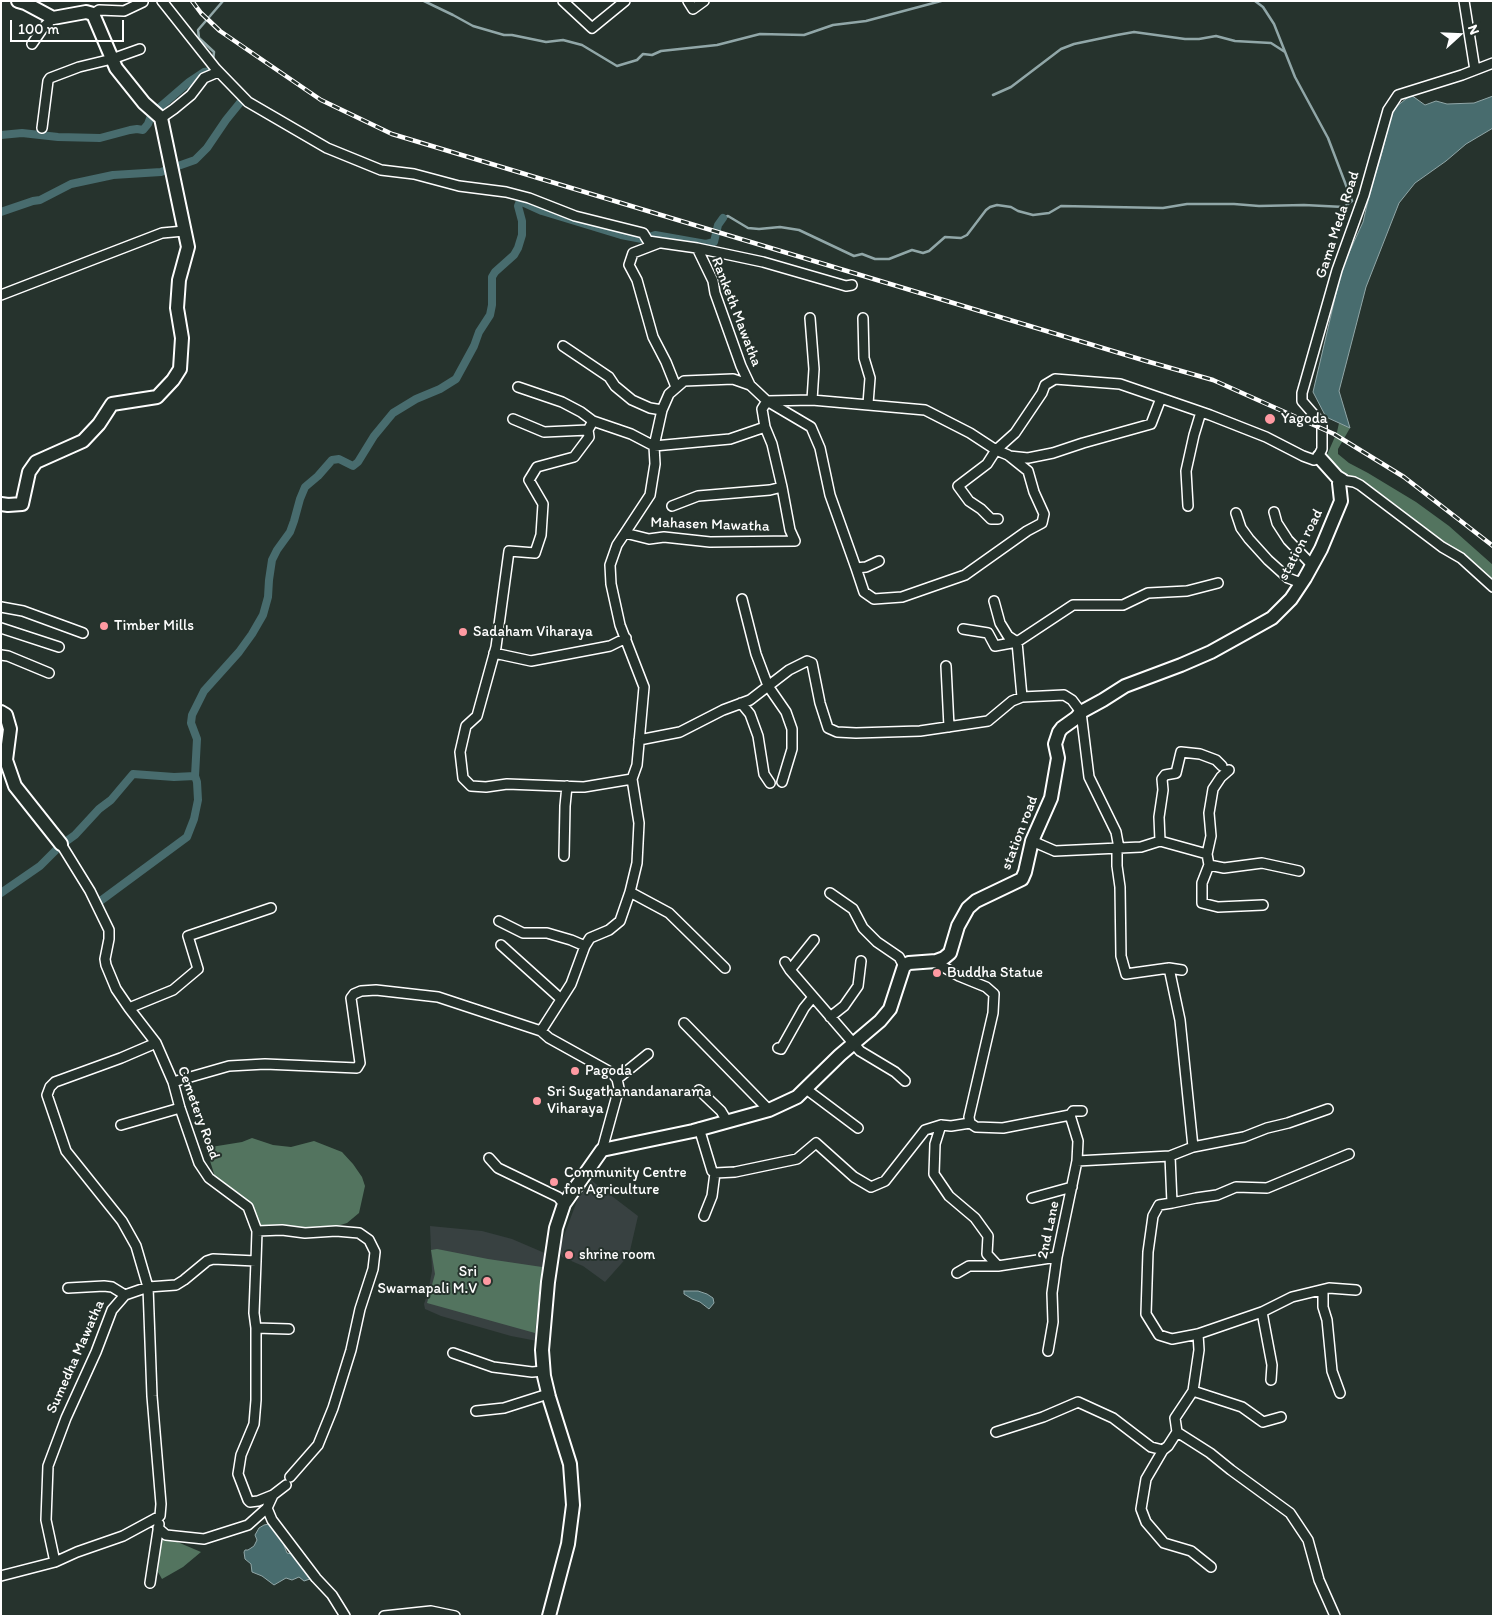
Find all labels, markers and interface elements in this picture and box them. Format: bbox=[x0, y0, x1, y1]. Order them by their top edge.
scale bar bbox=[12, 10, 126, 42]
north arrow bbox=[1434, 10, 1484, 60]
text: 100 m bbox=[18, 20, 59, 38]
text: N bbox=[1464, 22, 1483, 37]
street label: Gama Meda Road bbox=[1312, 169, 1364, 281]
street label: Ranketh Mawatha bbox=[707, 255, 765, 369]
place label: Yagoda bbox=[1281, 410, 1327, 428]
marker: Yagoda bbox=[1263, 412, 1277, 426]
street label: station road bbox=[1275, 506, 1327, 584]
street label: Mahasen Mawatha bbox=[650, 514, 770, 536]
place label: Timber Mills bbox=[114, 617, 194, 635]
marker: Timber Mills bbox=[98, 620, 110, 632]
place label: Sadaham Viharaya bbox=[473, 623, 593, 641]
marker: Sadaham Viharaya bbox=[457, 626, 469, 638]
street label: station road bbox=[998, 793, 1042, 873]
place label: Buddha Statue bbox=[947, 964, 1043, 982]
marker: Buddha Statue bbox=[931, 967, 943, 979]
place label: Pagoda bbox=[585, 1062, 632, 1080]
street label: Cemetery Road bbox=[173, 1064, 223, 1162]
marker: Pagoda bbox=[569, 1065, 581, 1077]
place label: Sri Sugathanandanarama Viharaya bbox=[547, 1083, 711, 1118]
marker: Sri Sugathanandanarama Viharaya bbox=[531, 1095, 543, 1107]
place label: Community Centre for Agriculture bbox=[564, 1164, 687, 1199]
marker: Community Centre for Agriculture bbox=[548, 1176, 560, 1188]
street label: 2nd Lane bbox=[1034, 1199, 1064, 1261]
place label: shrine room bbox=[579, 1246, 655, 1264]
marker: shrine room bbox=[563, 1249, 575, 1261]
place label: Sri Swarnapali M.V bbox=[378, 1263, 477, 1298]
marker: Sri Swarnapali M.V bbox=[481, 1275, 493, 1287]
street label: Sumedha Mawatha bbox=[43, 1298, 109, 1416]

